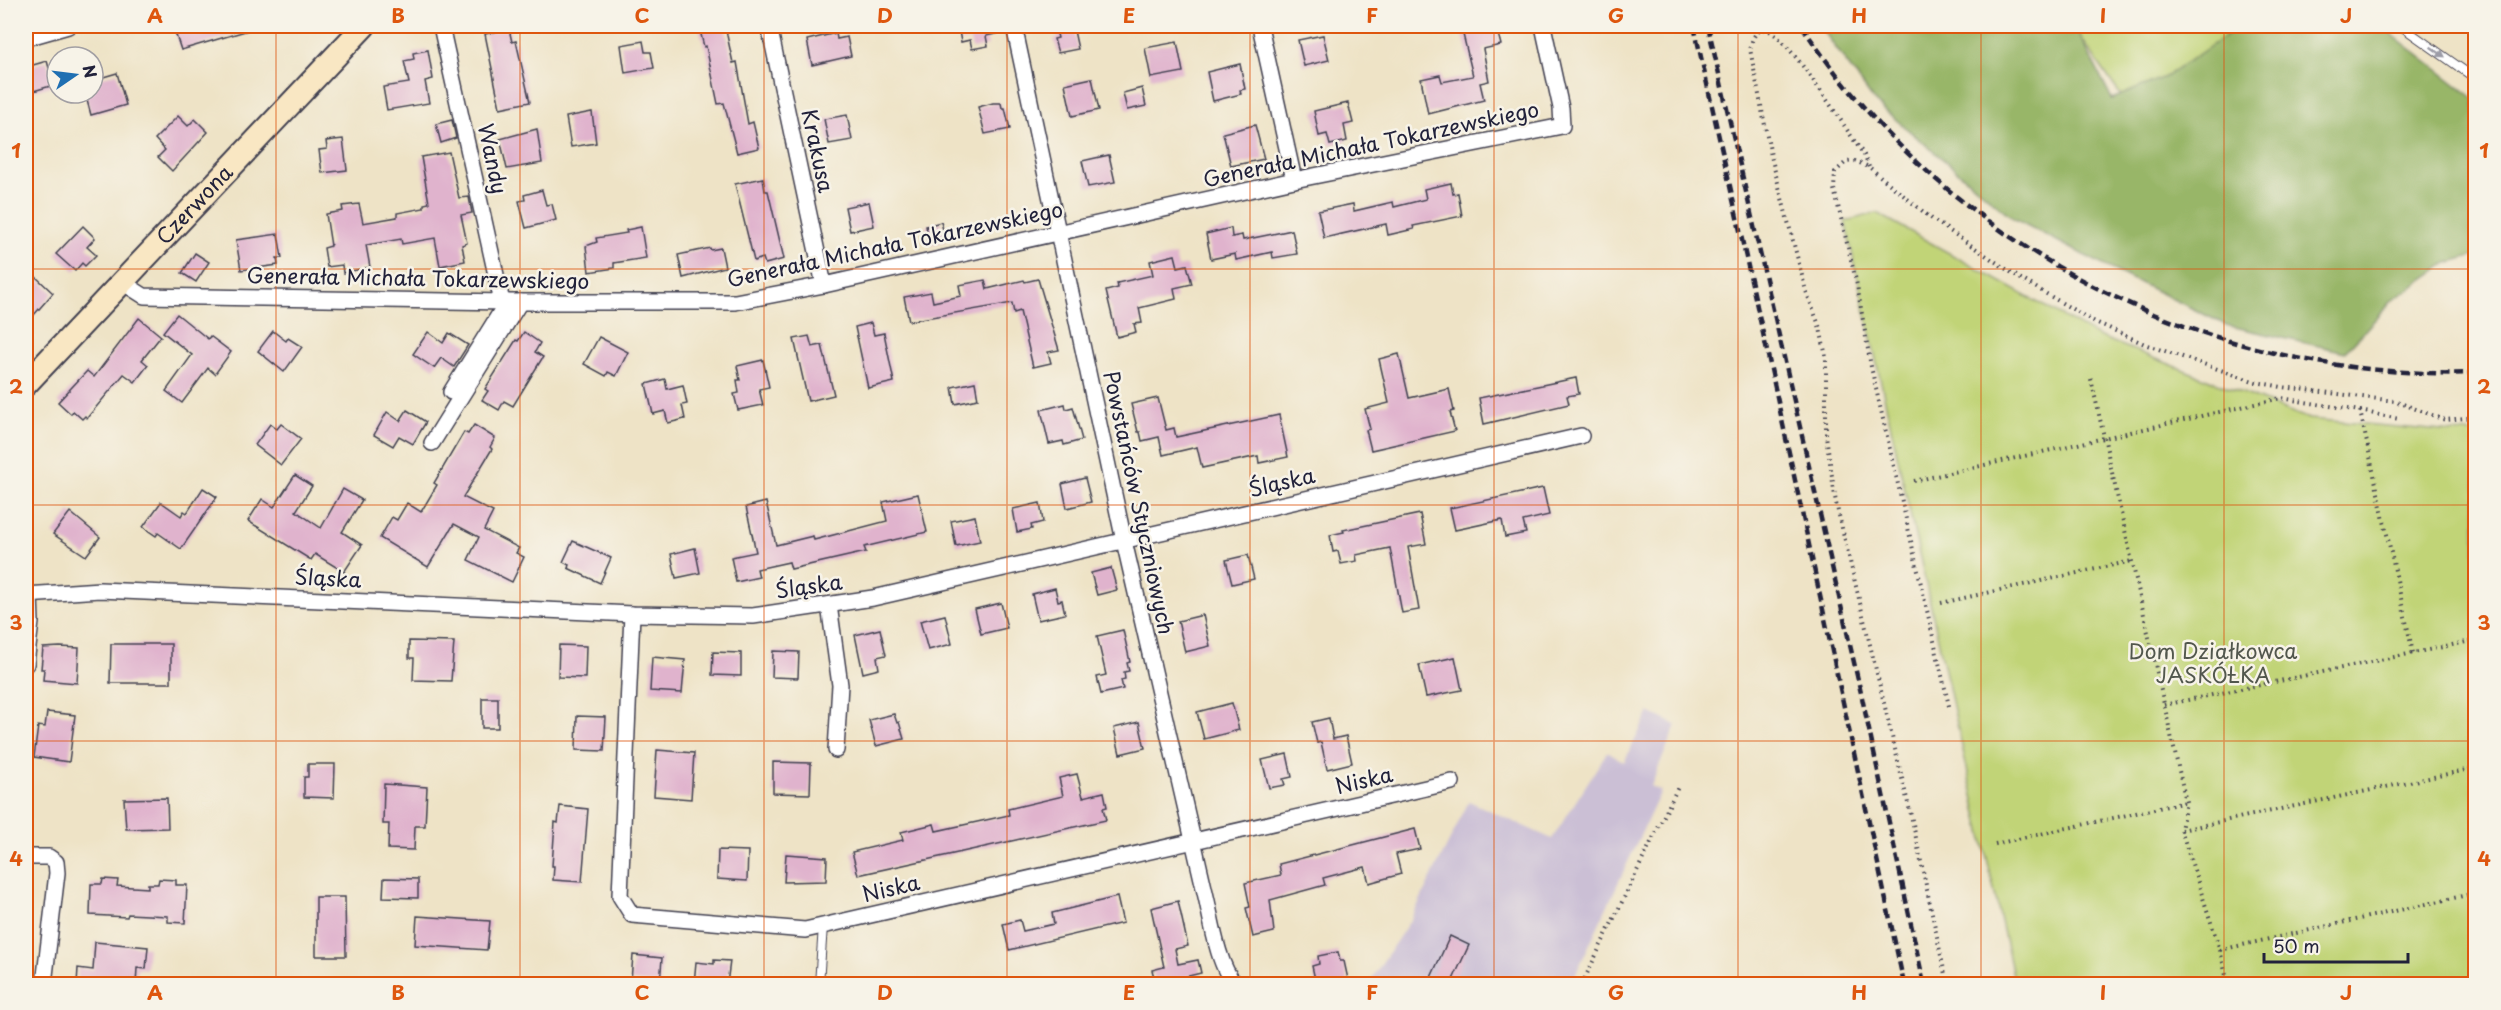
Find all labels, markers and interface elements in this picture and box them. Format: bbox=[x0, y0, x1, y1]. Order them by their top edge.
text: A bbox=[147, 0, 163, 30]
text: B bbox=[391, 0, 405, 30]
text: C bbox=[634, 0, 650, 30]
text: D bbox=[877, 0, 893, 30]
text: E bbox=[1123, 0, 1135, 30]
text: F bbox=[1366, 0, 1378, 30]
text: G bbox=[1608, 0, 1624, 30]
text: H bbox=[1851, 0, 1867, 30]
text: I bbox=[2100, 0, 2106, 30]
text: J bbox=[2340, 0, 2352, 30]
north arrow bbox=[45, 45, 105, 105]
one-way arrow bbox=[2430, 46, 2446, 58]
text: N bbox=[77, 62, 104, 80]
street label: Generała Michała Tokarzewskiego bbox=[1200, 92, 1541, 194]
street label: Krakusa bbox=[795, 106, 843, 195]
street label: Wandy bbox=[471, 120, 517, 197]
text: 1 bbox=[11, 135, 21, 165]
text: 1 bbox=[2479, 135, 2489, 165]
street label: Czerwona bbox=[148, 157, 239, 251]
street label: Generała Michała Tokarzewskiego bbox=[724, 192, 1065, 294]
street label: Generała Michała Tokarzewskiego bbox=[246, 258, 590, 296]
street label: Powstańców Styczniowych bbox=[1096, 368, 1184, 637]
text: 2 bbox=[9, 371, 23, 401]
text: 2 bbox=[2477, 371, 2491, 401]
street label: Śląska bbox=[1245, 458, 1318, 504]
street label: Śląska bbox=[294, 559, 362, 595]
street label: Śląska bbox=[773, 565, 844, 606]
text: 3 bbox=[9, 607, 23, 637]
text: 3 bbox=[2477, 607, 2491, 637]
park label: Dom Działkowca JASKÓŁKA bbox=[2129, 634, 2297, 690]
street label: Niska bbox=[1332, 757, 1396, 801]
text: 4 bbox=[9, 843, 23, 873]
text: 4 bbox=[2477, 843, 2491, 873]
street label: Niska bbox=[859, 865, 923, 909]
scale bar bbox=[2264, 926, 2408, 964]
text: 50 m bbox=[2273, 932, 2320, 959]
text: A bbox=[147, 977, 163, 1007]
text: B bbox=[391, 977, 405, 1007]
text: C bbox=[634, 977, 650, 1007]
text: D bbox=[877, 977, 893, 1007]
text: E bbox=[1123, 977, 1135, 1007]
text: F bbox=[1366, 977, 1378, 1007]
text: G bbox=[1608, 977, 1624, 1007]
text: H bbox=[1851, 977, 1867, 1007]
text: I bbox=[2100, 977, 2106, 1007]
text: J bbox=[2340, 977, 2352, 1007]

